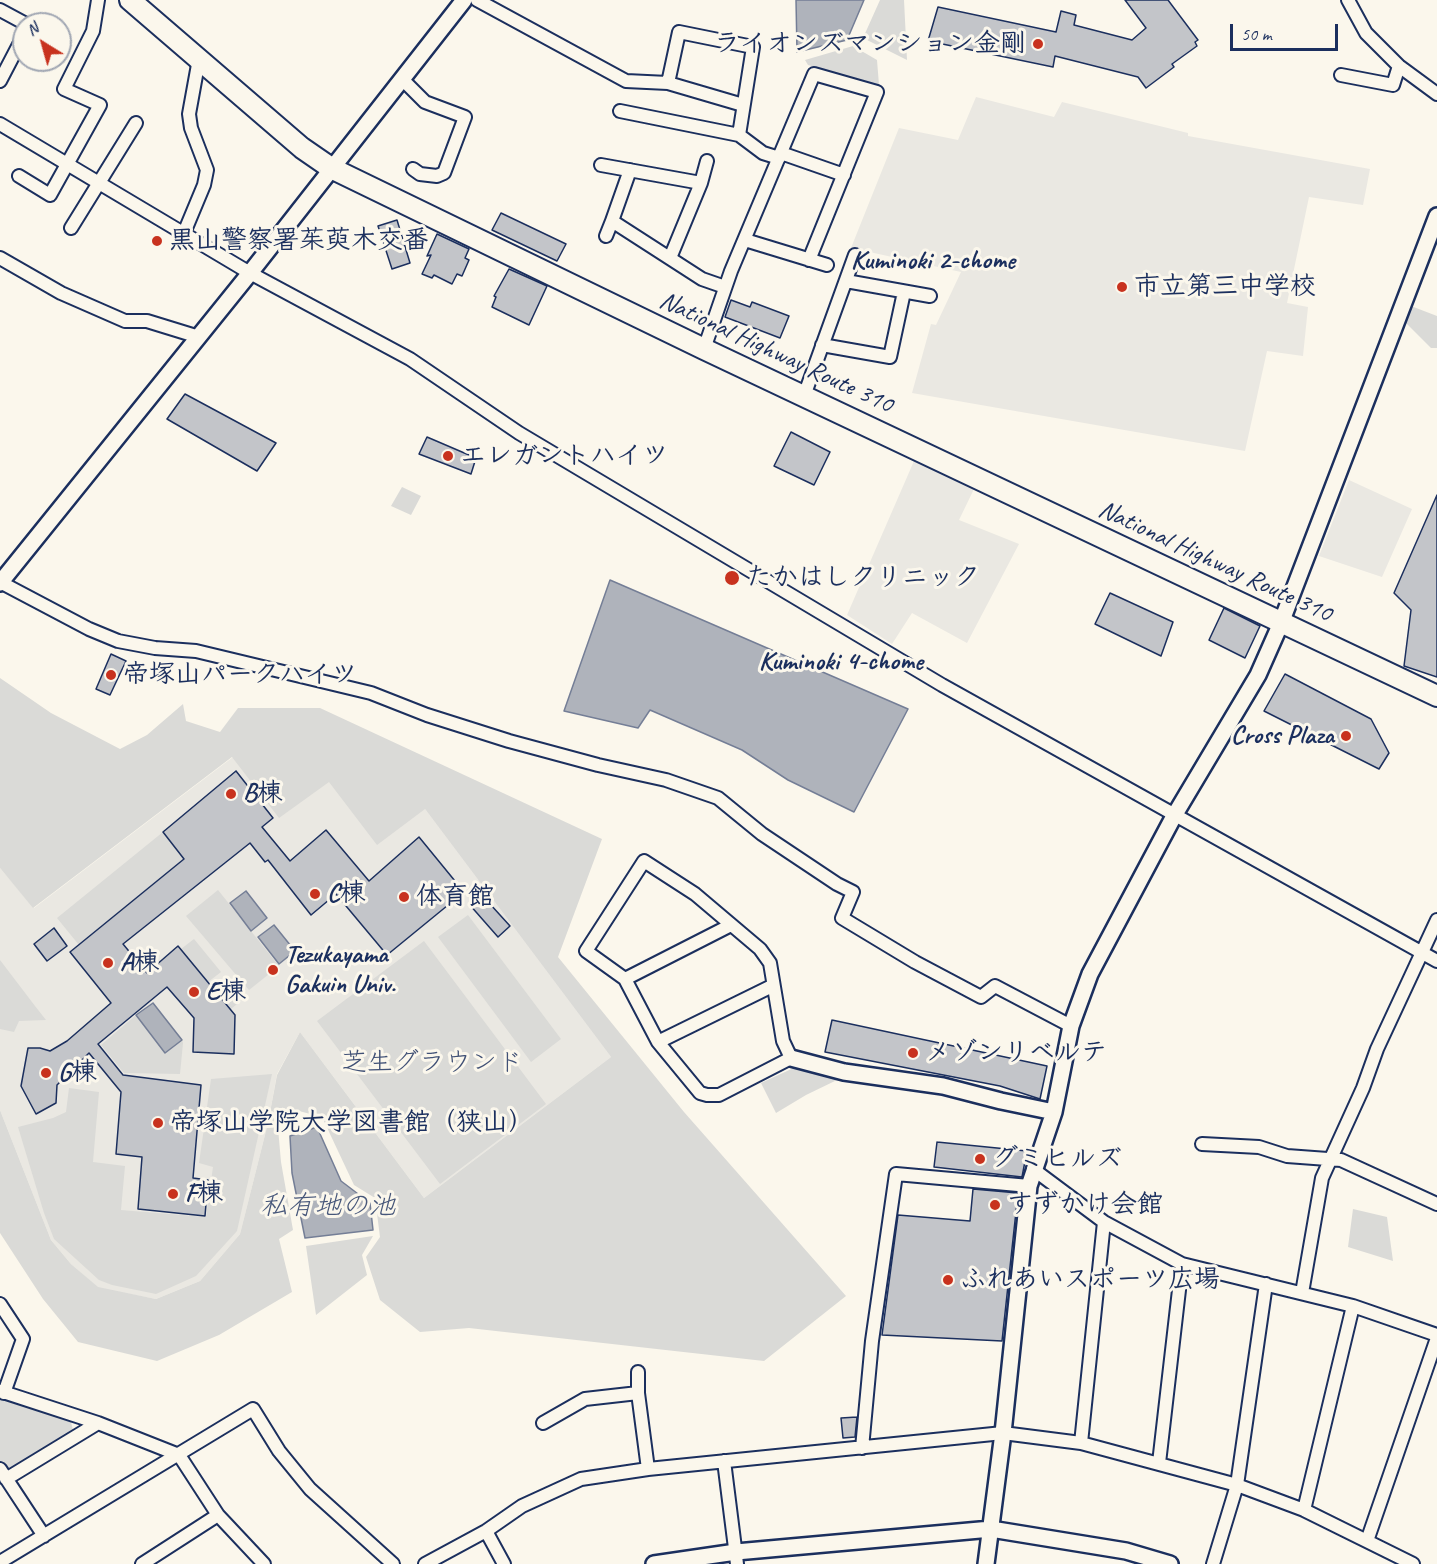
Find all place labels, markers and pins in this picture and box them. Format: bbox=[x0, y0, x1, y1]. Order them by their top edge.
place label: ライオンズマンション金剛 bbox=[714, 28, 1026, 60]
marker: ライオンズマンション金剛 bbox=[1031, 37, 1045, 51]
place label: 黒山警察署茱萸木交番 bbox=[169, 225, 429, 257]
marker: 黒山警察署茱萸木交番 bbox=[150, 234, 164, 248]
place label: 市立第三中学校 bbox=[1134, 271, 1316, 303]
marker: 市立第三中学校 bbox=[1115, 280, 1129, 294]
place label: エレガントハイツ bbox=[460, 440, 668, 472]
marker: エレガントハイツ bbox=[441, 449, 455, 463]
place label: たかはしクリニック bbox=[746, 562, 980, 594]
marker: たかはしクリニック bbox=[723, 569, 741, 587]
place label: 帝塚山パークハイツ bbox=[123, 659, 357, 691]
marker: 帝塚山パークハイツ bbox=[104, 668, 118, 682]
place label: Cross Plaza bbox=[1231, 720, 1334, 752]
marker: Cross Plaza bbox=[1339, 729, 1353, 743]
place label: B棟 bbox=[243, 778, 283, 810]
marker: B棟 bbox=[224, 787, 238, 801]
place label: C棟 bbox=[327, 878, 365, 910]
place label: 体育館 bbox=[416, 881, 494, 913]
marker: C棟 bbox=[308, 887, 322, 901]
marker: 体育館 bbox=[397, 890, 411, 904]
place label: Tezukayama Gakuin Univ. bbox=[285, 939, 395, 1000]
place label: A棟 bbox=[120, 947, 159, 979]
marker: A棟 bbox=[101, 956, 115, 970]
marker: Tezukayama Gakuin Univ. bbox=[266, 963, 280, 977]
place label: E棟 bbox=[206, 976, 246, 1008]
marker: E棟 bbox=[187, 985, 201, 999]
place label: メゾンリベルテ bbox=[925, 1037, 1107, 1069]
marker: メゾンリベルテ bbox=[906, 1046, 920, 1060]
place label: G棟 bbox=[58, 1057, 97, 1089]
marker: G棟 bbox=[39, 1066, 53, 1080]
place label: 帝塚山学院大学図書館（狭山） bbox=[170, 1107, 534, 1139]
marker: 帝塚山学院大学図書館（狭山） bbox=[151, 1116, 165, 1130]
place label: グミヒルズ bbox=[992, 1143, 1122, 1175]
marker: グミヒルズ bbox=[973, 1152, 987, 1166]
place label: F棟 bbox=[185, 1178, 223, 1210]
marker: F棟 bbox=[166, 1187, 180, 1201]
place label: すずかけ会館 bbox=[1007, 1189, 1163, 1221]
marker: すずかけ会館 bbox=[988, 1198, 1002, 1212]
place label: ふれあいスポーツ広場 bbox=[960, 1264, 1220, 1296]
marker: ふれあいスポーツ広場 bbox=[941, 1273, 955, 1287]

